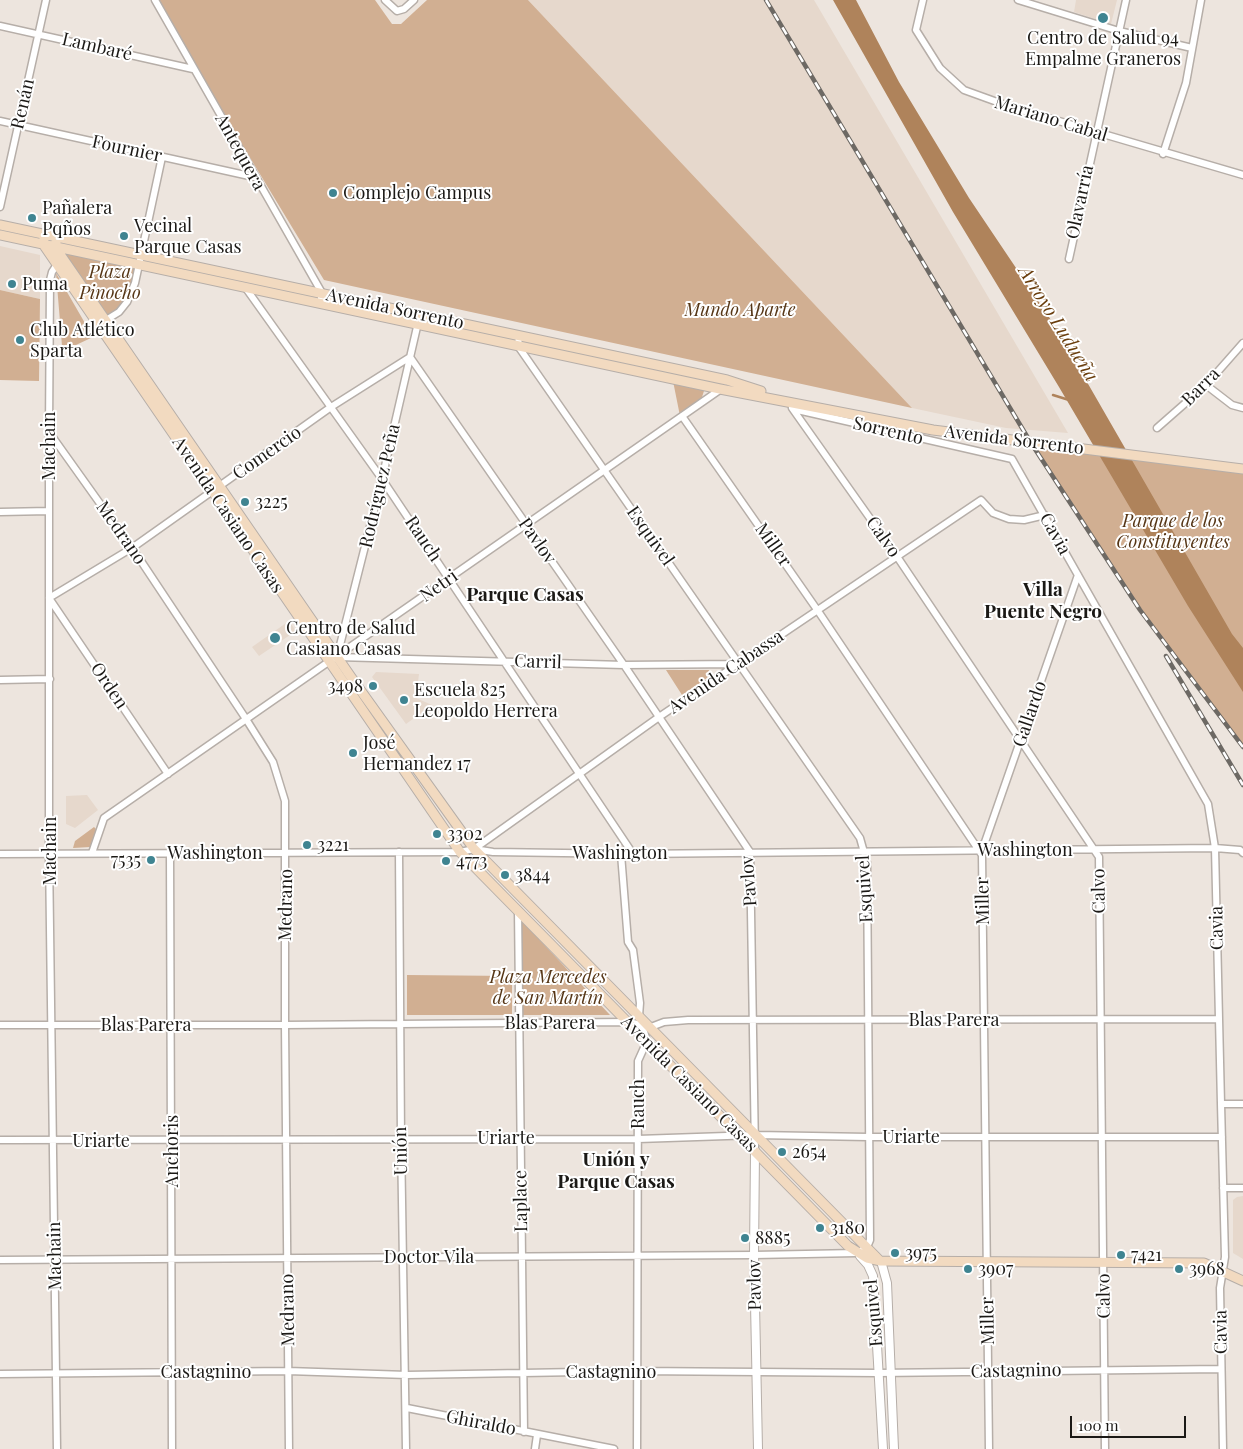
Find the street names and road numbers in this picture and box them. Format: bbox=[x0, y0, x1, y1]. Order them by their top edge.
street label: Lambaré bbox=[60, 28, 134, 66]
street label: Renán bbox=[7, 77, 39, 131]
street label: Mariano Cabal bbox=[992, 91, 1110, 147]
street label: Antequera bbox=[210, 110, 270, 194]
street label: Fournier bbox=[90, 131, 164, 167]
street label: Olavarría bbox=[1062, 163, 1098, 241]
street label: Avenida Sorrento bbox=[324, 284, 466, 334]
street label: Barra bbox=[1177, 363, 1225, 411]
street label: Machain bbox=[38, 412, 60, 480]
street label: Sorrento bbox=[851, 412, 925, 450]
street label: Avenida Sorrento bbox=[943, 421, 1085, 459]
street label: Comercio bbox=[228, 422, 306, 484]
street label: Rodríguez Peña bbox=[355, 422, 405, 550]
street label: Avenida Casiano Casas bbox=[168, 433, 288, 597]
street label: Medrano bbox=[91, 497, 151, 569]
street label: Esquivel bbox=[622, 502, 678, 570]
street label: Cavia bbox=[1035, 509, 1075, 559]
street label: Rauch bbox=[400, 512, 446, 566]
street label: Calvo bbox=[861, 512, 905, 562]
street label: Pavlov bbox=[513, 514, 561, 568]
street label: Miller bbox=[750, 519, 796, 571]
street label: Netri bbox=[416, 565, 462, 607]
street label: Avenida Cabassa bbox=[664, 625, 788, 719]
street label: Carril bbox=[514, 650, 562, 674]
street label: Orden bbox=[86, 659, 132, 713]
street label: Gallardo bbox=[1009, 678, 1051, 750]
street label: Machain bbox=[39, 817, 61, 885]
street label: Washington bbox=[977, 839, 1073, 861]
street label: Washington bbox=[167, 842, 263, 864]
street label: Washington bbox=[572, 842, 668, 864]
street label: Pavlov bbox=[736, 855, 762, 907]
street label: Esquivel bbox=[852, 855, 878, 923]
street label: Calvo bbox=[1088, 868, 1110, 914]
street label: Medrano bbox=[275, 869, 297, 941]
street label: Miller bbox=[972, 877, 994, 925]
street label: Cavia bbox=[1206, 906, 1228, 950]
street label: Blas Parera bbox=[909, 1009, 999, 1031]
street label: Avenida Casiano Casas bbox=[616, 1011, 762, 1157]
street label: Blas Parera bbox=[505, 1012, 595, 1034]
street label: Blas Parera bbox=[101, 1014, 191, 1036]
street label: Rauch bbox=[627, 1079, 649, 1129]
street label: Anchoris bbox=[161, 1115, 183, 1187]
street label: Unión bbox=[390, 1126, 412, 1176]
street label: Uriarte bbox=[882, 1126, 940, 1148]
street label: Uriarte bbox=[477, 1127, 535, 1149]
street label: Uriarte bbox=[72, 1130, 130, 1152]
street label: Laplace bbox=[510, 1170, 532, 1232]
street label: Machain bbox=[44, 1221, 66, 1291]
street label: Doctor Vila bbox=[384, 1246, 474, 1268]
street label: Pavlov bbox=[744, 1259, 766, 1311]
street label: Calvo bbox=[1093, 1273, 1115, 1319]
street label: Medrano bbox=[277, 1274, 299, 1346]
street label: Esquivel bbox=[860, 1278, 888, 1348]
street label: Miller bbox=[977, 1297, 999, 1345]
street label: Cavia bbox=[1210, 1310, 1232, 1354]
street label: Castagnino bbox=[970, 1359, 1062, 1383]
street label: Castagnino bbox=[161, 1361, 251, 1383]
street label: Castagnino bbox=[566, 1361, 656, 1383]
street label: Ghiraldo bbox=[444, 1406, 518, 1440]

